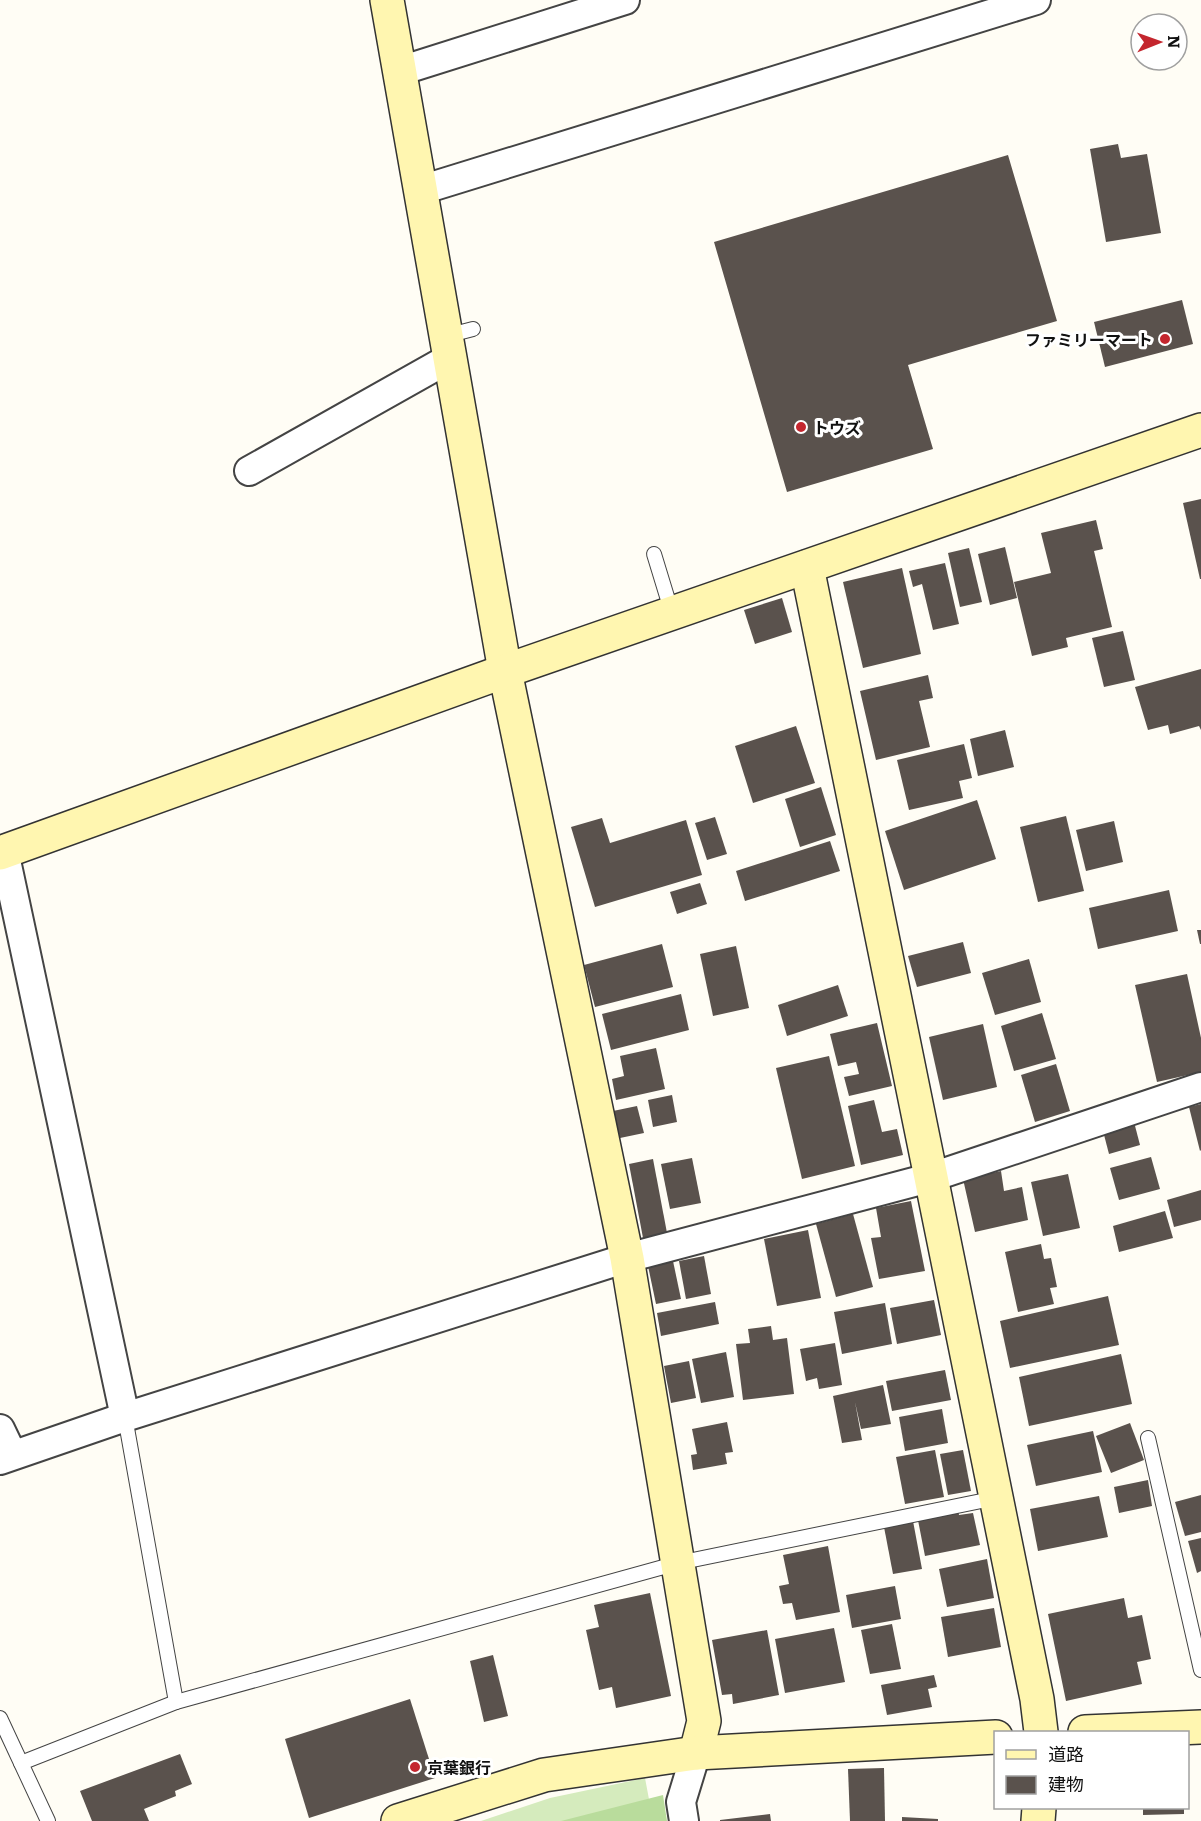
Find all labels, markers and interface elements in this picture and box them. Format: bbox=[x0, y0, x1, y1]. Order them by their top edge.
north arrow bbox=[1129, 12, 1189, 72]
text: N bbox=[1163, 35, 1187, 49]
place label: ファミリーマート bbox=[1025, 327, 1153, 351]
marker: ファミリーマート bbox=[1158, 332, 1172, 346]
place label: トウズ bbox=[813, 415, 861, 439]
marker: トウズ bbox=[794, 420, 808, 434]
legend bbox=[994, 1731, 1189, 1809]
text: 道路 bbox=[1048, 1740, 1084, 1767]
place label: 京葉銀行 bbox=[427, 1755, 491, 1779]
marker: 京葉銀行 bbox=[408, 1760, 422, 1774]
text: 建物 bbox=[1048, 1770, 1084, 1797]

